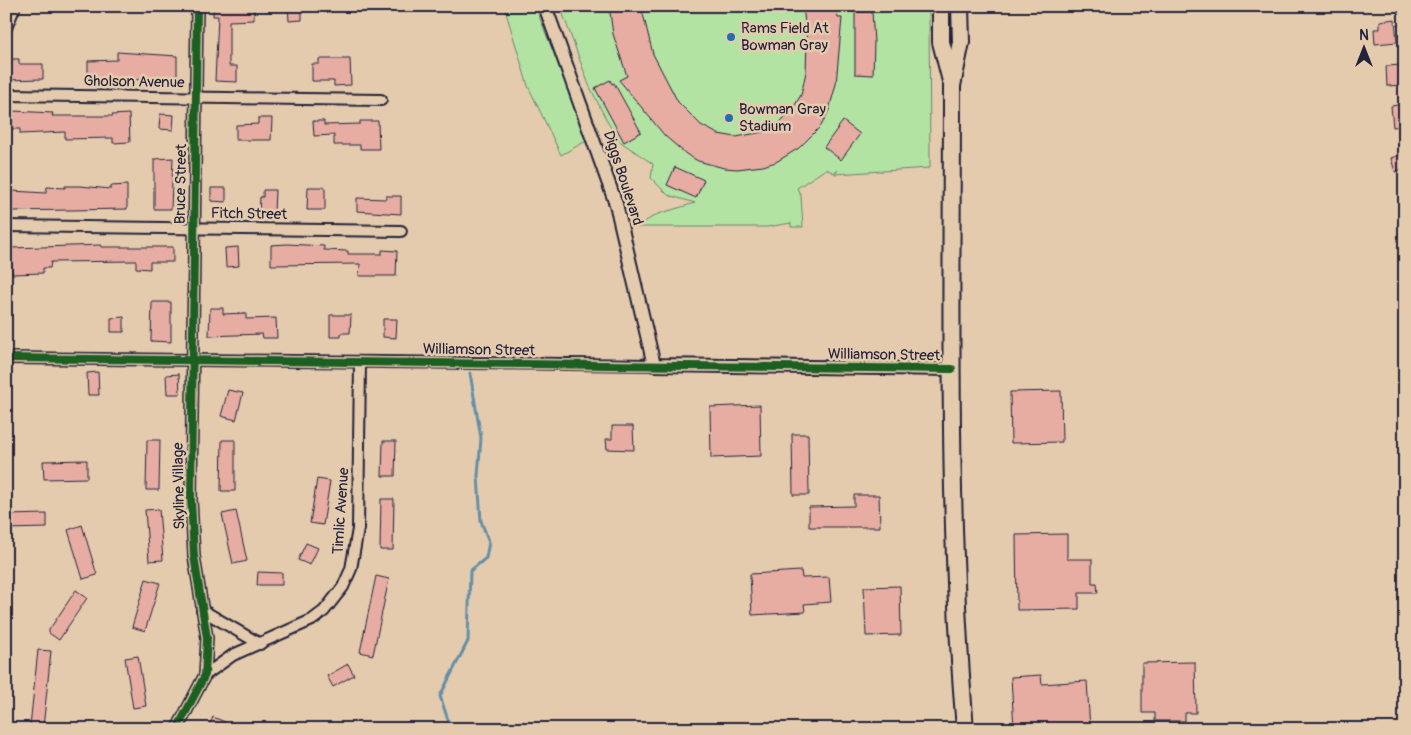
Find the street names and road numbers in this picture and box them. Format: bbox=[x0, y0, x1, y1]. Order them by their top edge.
street label: Gholson Avenue bbox=[83, 72, 185, 92]
street label: Diggs Boulevard bbox=[599, 128, 647, 228]
street label: Bruce Street bbox=[171, 143, 191, 224]
street label: Fitch Street bbox=[211, 204, 288, 224]
street label: Williamson Street bbox=[423, 340, 536, 360]
street label: Williamson Street bbox=[828, 345, 941, 365]
street label: Skyline Village bbox=[169, 442, 189, 530]
street label: Timlic Avenue bbox=[328, 466, 354, 555]

